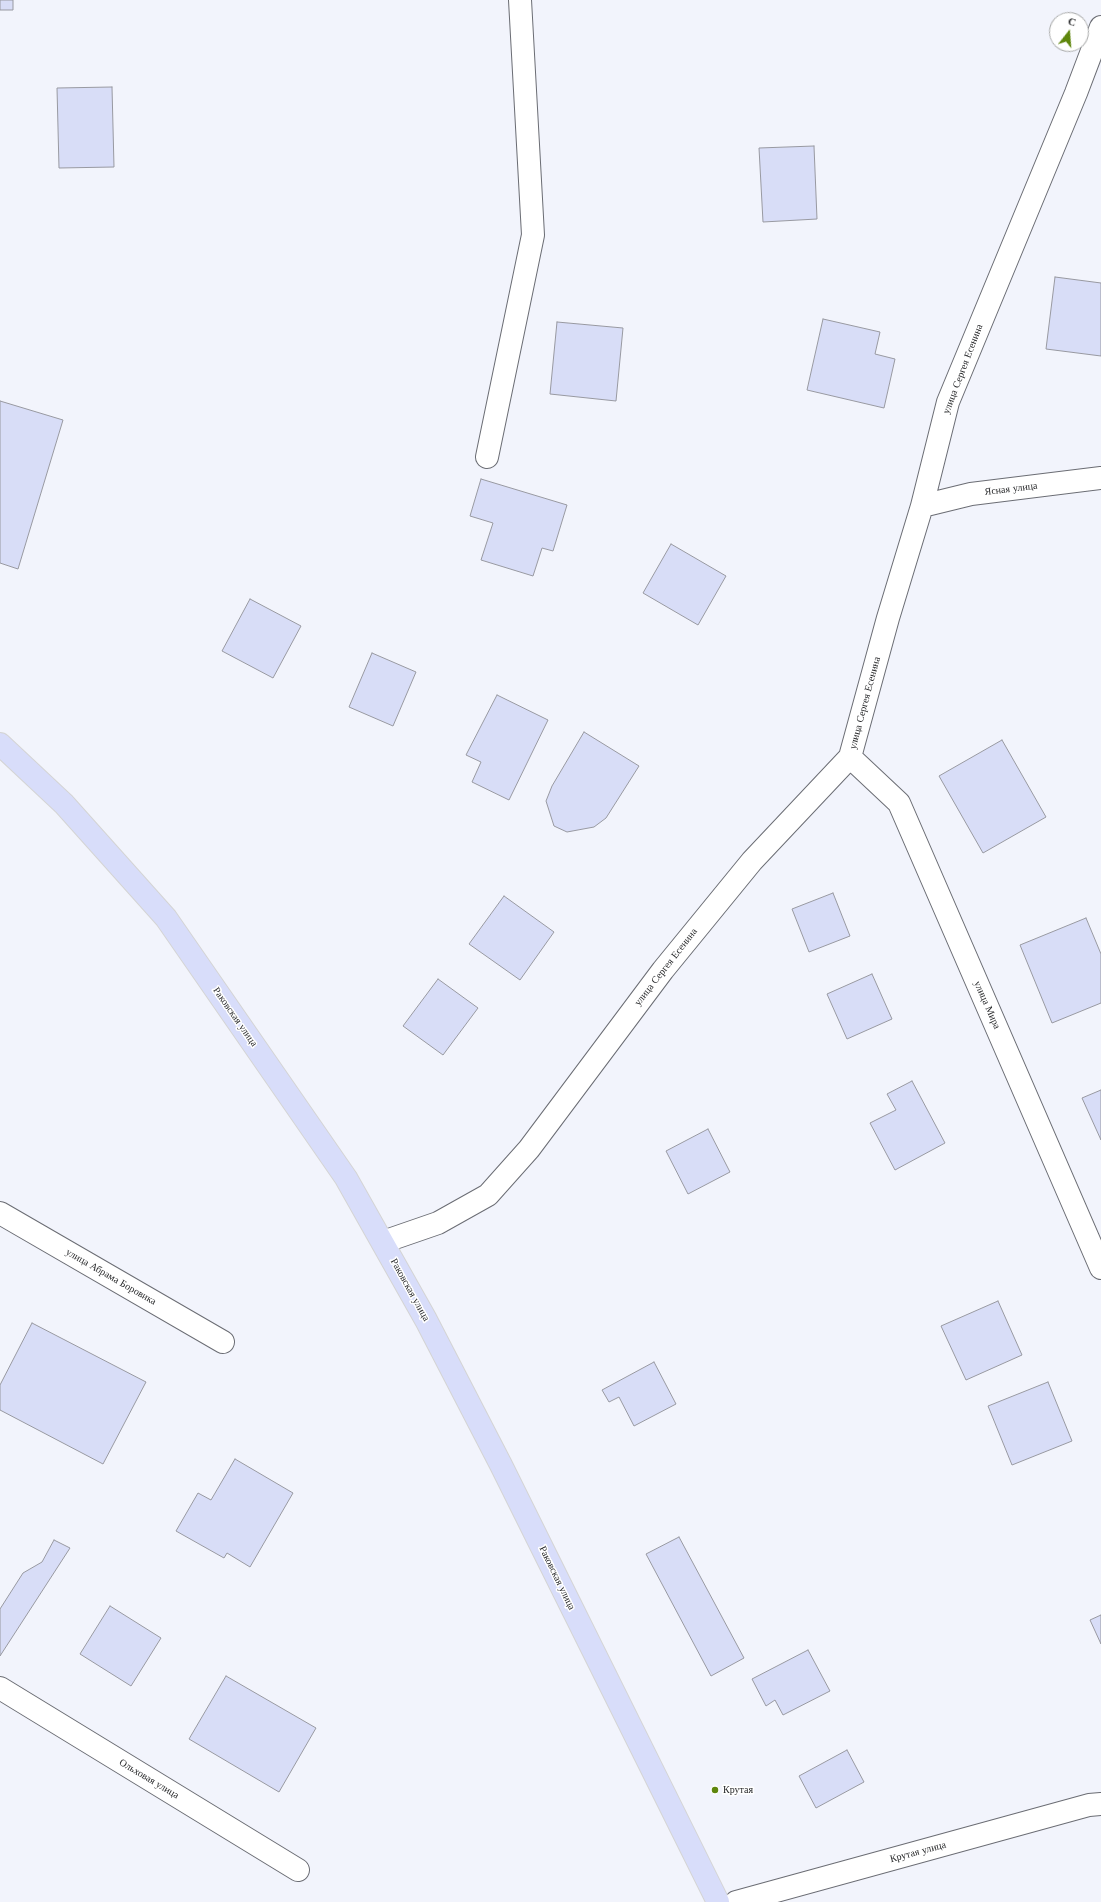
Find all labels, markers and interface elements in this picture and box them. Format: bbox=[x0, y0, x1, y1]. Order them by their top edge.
north arrow bbox=[1049, 12, 1089, 52]
text: С bbox=[1066, 14, 1078, 29]
street label: улица Сергея Есенина bbox=[940, 322, 986, 416]
street label: Ясная улица bbox=[984, 480, 1038, 498]
street label: улица Сергея Есенина bbox=[847, 655, 883, 751]
street label: улица Сергея Есенина bbox=[632, 926, 700, 1008]
street label: улица Мира bbox=[971, 979, 1003, 1031]
street label: Раковская улица bbox=[210, 985, 260, 1049]
street label: улица Абрама Боровика bbox=[64, 1246, 158, 1308]
street label: Раковская улица bbox=[388, 1257, 432, 1323]
street label: Раковская улица bbox=[536, 1544, 578, 1612]
street label: Ольховая улица bbox=[117, 1756, 181, 1802]
place label: Крутая bbox=[723, 1784, 753, 1796]
marker: Крутая bbox=[710, 1785, 720, 1795]
street label: Крутая улица bbox=[889, 1839, 947, 1865]

